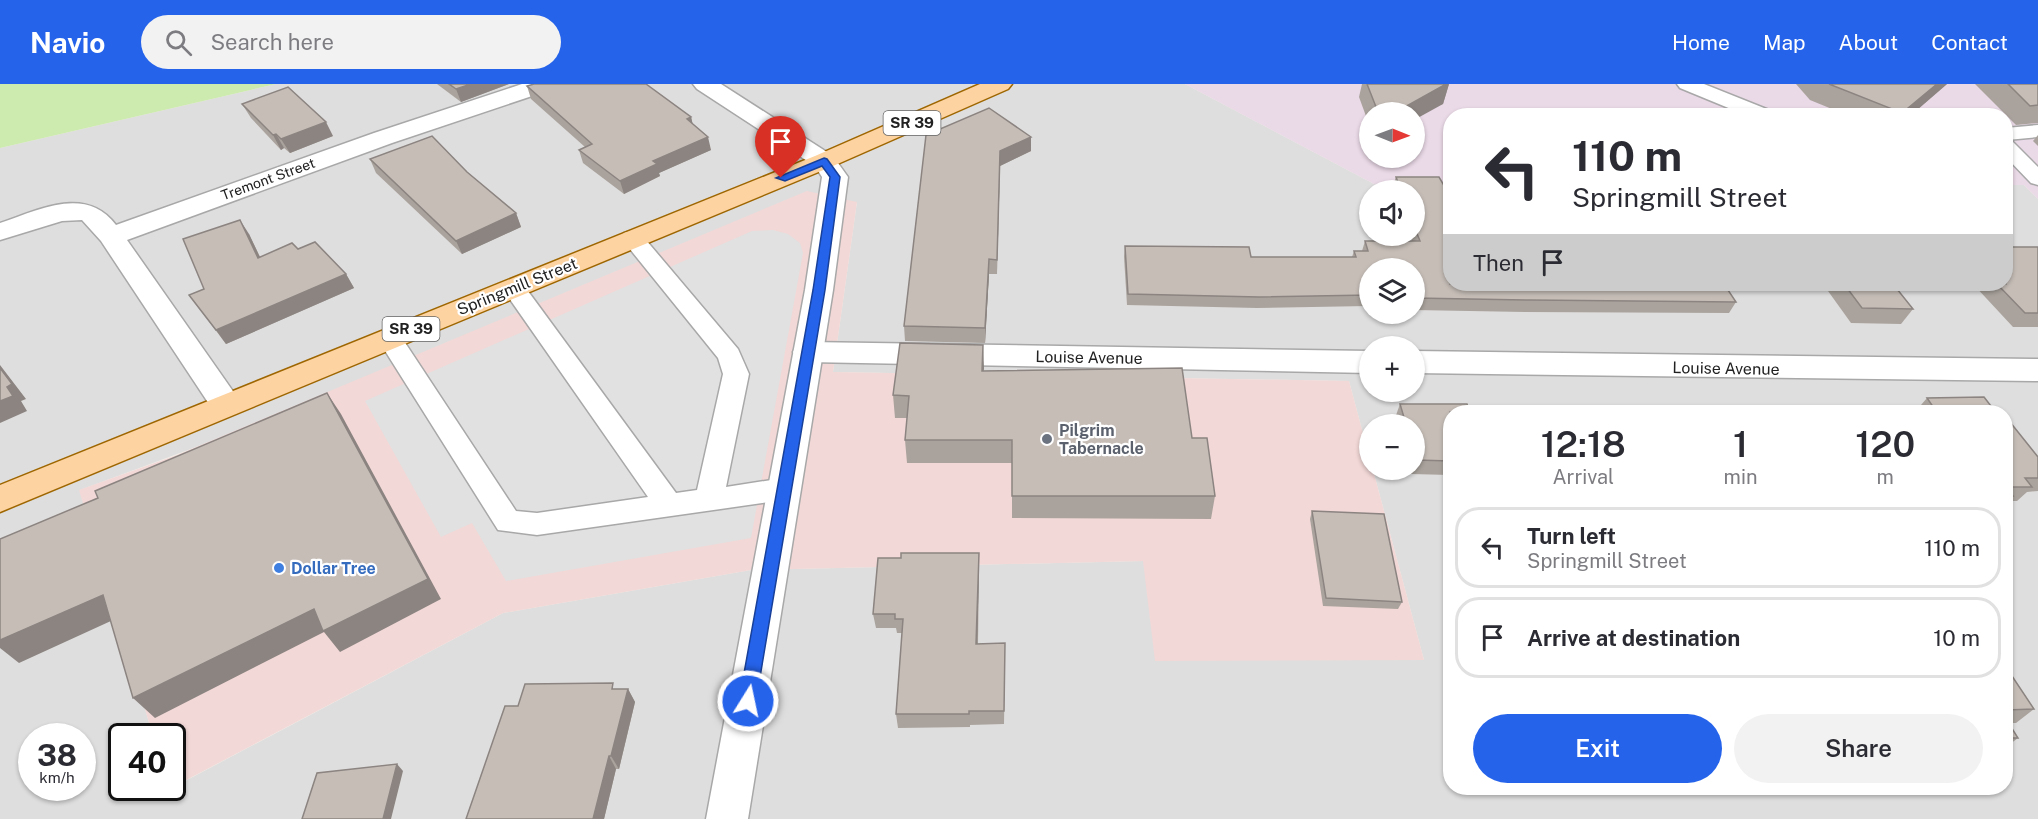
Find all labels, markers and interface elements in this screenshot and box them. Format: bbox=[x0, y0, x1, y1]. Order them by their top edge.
search box bbox=[141, 15, 561, 69]
text: Navio bbox=[30, 26, 105, 59]
icon: search bbox=[162, 26, 195, 59]
text: Search here bbox=[210, 29, 334, 55]
text: Home bbox=[1672, 30, 1730, 55]
text: Map bbox=[1763, 30, 1806, 55]
text: About bbox=[1839, 30, 1898, 55]
text: Contact bbox=[1931, 30, 2008, 55]
north arrow bbox=[1359, 102, 1425, 168]
map controls bbox=[1359, 102, 1425, 480]
road number: SR 39 bbox=[884, 111, 940, 135]
pin bbox=[755, 116, 806, 178]
icon: arrive bbox=[764, 125, 797, 158]
text: 110 m bbox=[1572, 131, 1682, 180]
icon: left bbox=[1473, 132, 1551, 210]
street label: Tremont Street bbox=[219, 155, 317, 203]
button: sound bbox=[1359, 180, 1425, 246]
text: Springmill Street bbox=[1572, 181, 1788, 213]
icon: arrive bbox=[1536, 246, 1569, 279]
text: Then bbox=[1473, 250, 1524, 276]
street label: Springmill Street bbox=[454, 254, 580, 319]
button: layers bbox=[1359, 258, 1425, 324]
road number: SR 39 bbox=[382, 317, 440, 341]
button: + bbox=[1359, 336, 1425, 402]
street label: Louise Avenue bbox=[1035, 347, 1143, 368]
street label: Louise Avenue bbox=[1672, 358, 1780, 379]
button: − bbox=[1359, 414, 1425, 480]
place label: Pilgrim Tabernacle bbox=[1059, 421, 1144, 458]
text: 12:18 bbox=[1541, 423, 1626, 465]
text: 1 bbox=[1733, 423, 1748, 465]
text: 120 bbox=[1855, 423, 1915, 465]
marker: Pilgrim Tabernacle bbox=[1040, 432, 1054, 446]
text: Arrival bbox=[1552, 465, 1614, 489]
text: min bbox=[1724, 465, 1758, 489]
text: m bbox=[1877, 465, 1894, 489]
text: Turn left bbox=[1527, 523, 1616, 549]
icon: left bbox=[1476, 531, 1509, 564]
text: 110 m bbox=[1924, 535, 1980, 561]
text: Springmill Street bbox=[1527, 549, 1687, 573]
place label: Dollar Tree bbox=[291, 559, 376, 578]
marker: Dollar Tree bbox=[272, 561, 286, 575]
icon: arrive bbox=[1476, 621, 1509, 654]
text: Arrive at destination bbox=[1527, 625, 1740, 651]
text: 10 m bbox=[1933, 625, 1980, 651]
position arrow bbox=[716, 669, 780, 733]
button: Exit bbox=[1473, 714, 1722, 783]
button: Share bbox=[1734, 714, 1983, 783]
speed limit sign: 40 bbox=[108, 723, 186, 801]
text: 38 bbox=[37, 737, 77, 773]
text: km/h bbox=[39, 769, 75, 786]

